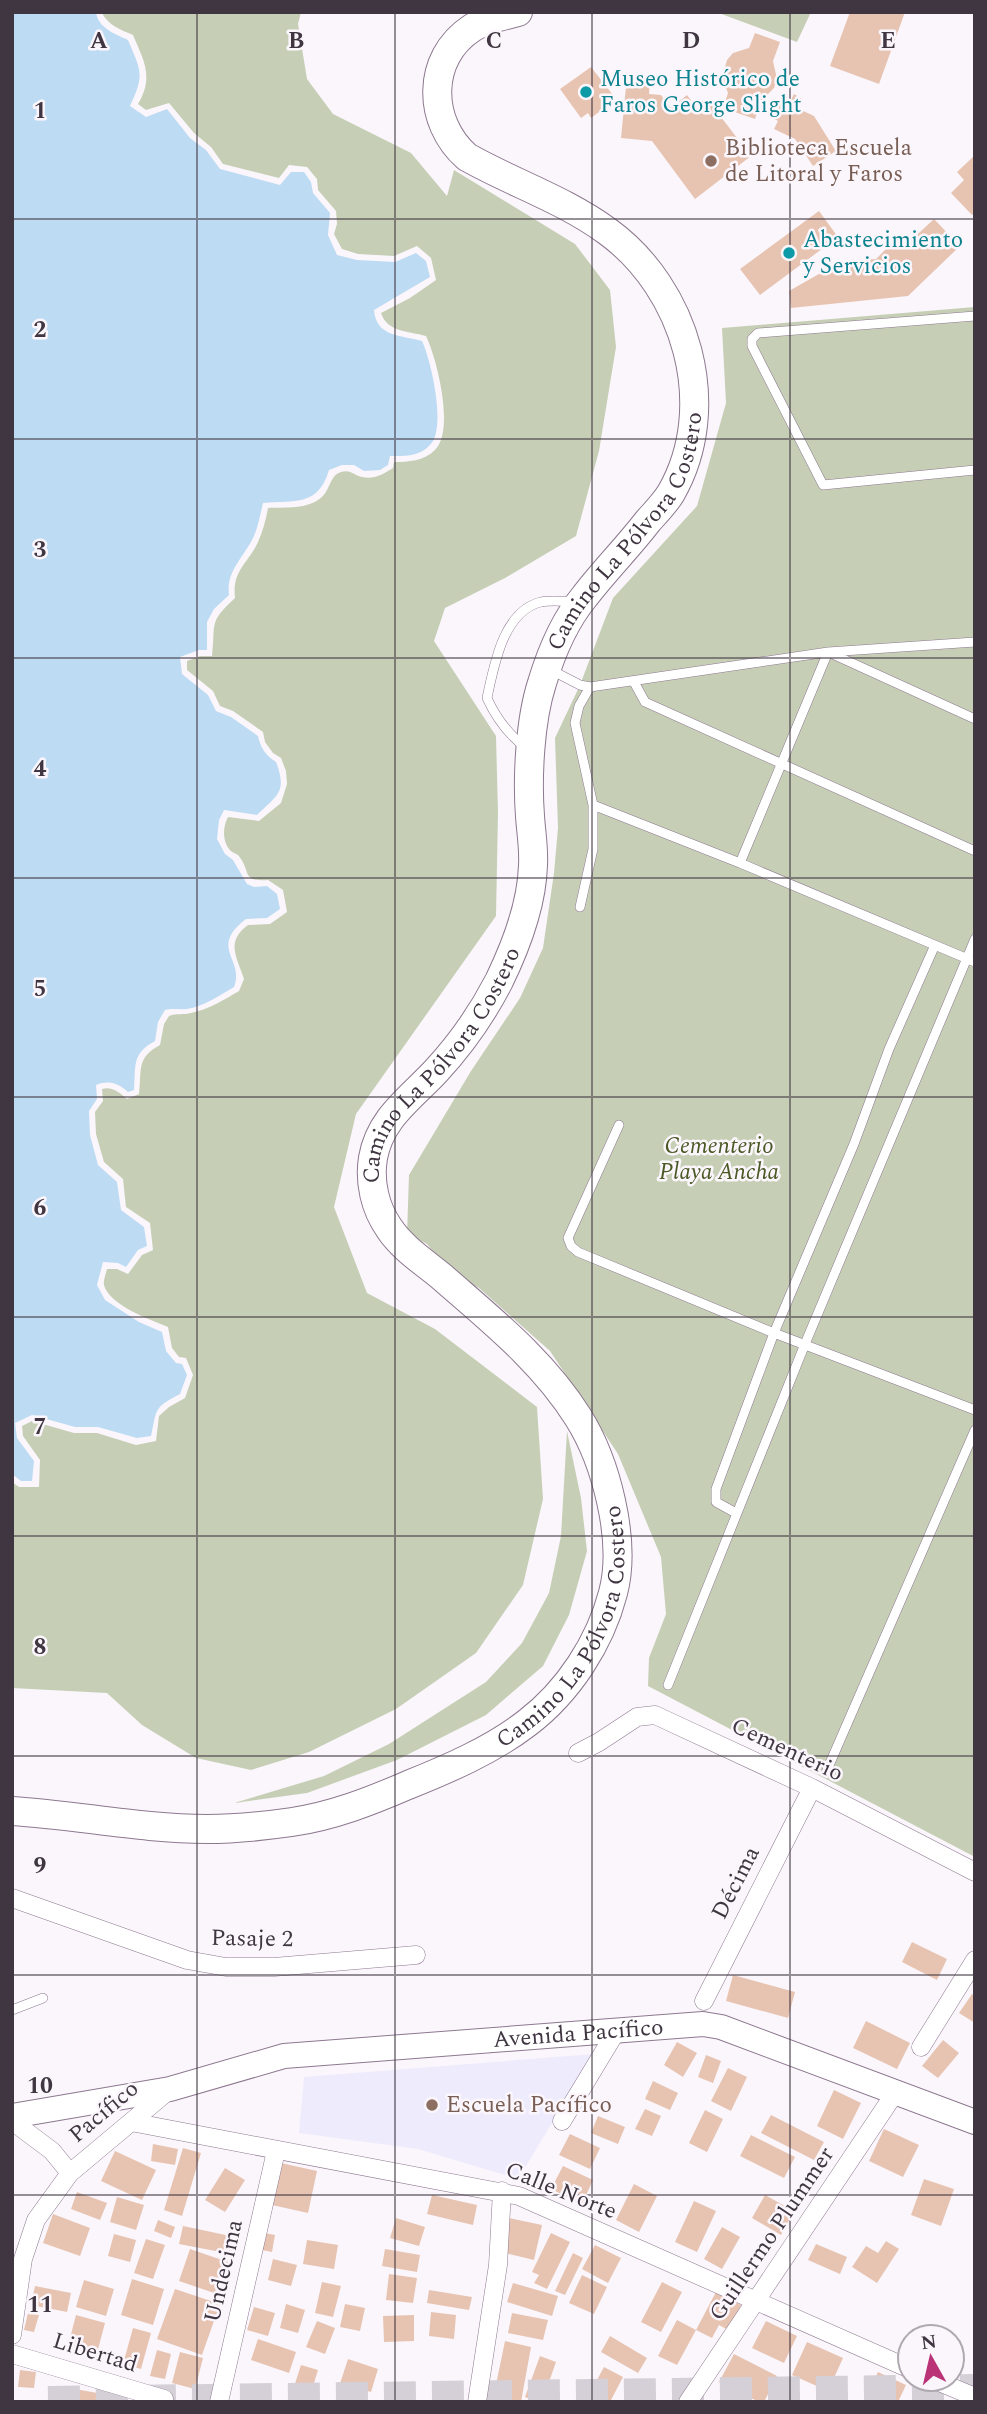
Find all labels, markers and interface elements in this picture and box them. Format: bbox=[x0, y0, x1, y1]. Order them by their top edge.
text: A bbox=[90, 24, 108, 59]
text: B bbox=[288, 24, 304, 59]
text: C bbox=[486, 24, 502, 59]
text: D bbox=[682, 24, 700, 59]
text: E bbox=[880, 24, 896, 59]
place label: Museo Histórico de Faros George Slight bbox=[600, 62, 802, 123]
marker: Museo Histórico de Faros George Slight bbox=[578, 84, 594, 100]
text: 1 bbox=[34, 94, 46, 129]
place label: Biblioteca Escuela de Litoral y Faros bbox=[725, 131, 912, 192]
marker: Biblioteca Escuela de Litoral y Faros bbox=[703, 153, 719, 169]
place label: Abastecimiento y Servicios bbox=[802, 223, 963, 284]
marker: Abastecimiento y Servicios bbox=[781, 245, 797, 261]
text: 2 bbox=[34, 313, 47, 348]
street label: Camino La Pólvora Costero bbox=[538, 411, 712, 656]
text: 3 bbox=[34, 533, 47, 568]
text: 4 bbox=[34, 752, 47, 787]
street label: Camino La Pólvora Costero bbox=[354, 942, 530, 1184]
text: 5 bbox=[34, 972, 46, 1007]
park label: Cementerio Playa Ancha bbox=[659, 1129, 779, 1190]
text: 6 bbox=[34, 1191, 47, 1226]
text: 7 bbox=[34, 1410, 46, 1445]
street label: Camino La Pólvora Costero bbox=[489, 1503, 635, 1757]
text: 8 bbox=[34, 1630, 46, 1665]
street label: Cementerio bbox=[725, 1709, 849, 1791]
street label: Décima bbox=[703, 1840, 769, 1926]
text: 9 bbox=[34, 1849, 47, 1884]
street label: Pasaje 2 bbox=[211, 1921, 293, 1957]
street label: Avenida Pacífico bbox=[492, 2010, 665, 2057]
text: 10 bbox=[27, 2069, 53, 2104]
street label: Pacífico bbox=[61, 2072, 147, 2152]
place label: Escuela Pacífico bbox=[446, 2088, 612, 2123]
marker: Escuela Pacífico bbox=[424, 2097, 440, 2113]
street label: Guillermo Plummer bbox=[701, 2140, 843, 2328]
street label: Calle Norte bbox=[500, 2153, 622, 2229]
street label: Undecima bbox=[195, 2216, 253, 2326]
text: 11 bbox=[27, 2288, 53, 2323]
north arrow bbox=[896, 2323, 966, 2393]
street label: Libertad bbox=[48, 2324, 142, 2383]
text: N bbox=[919, 2327, 939, 2358]

